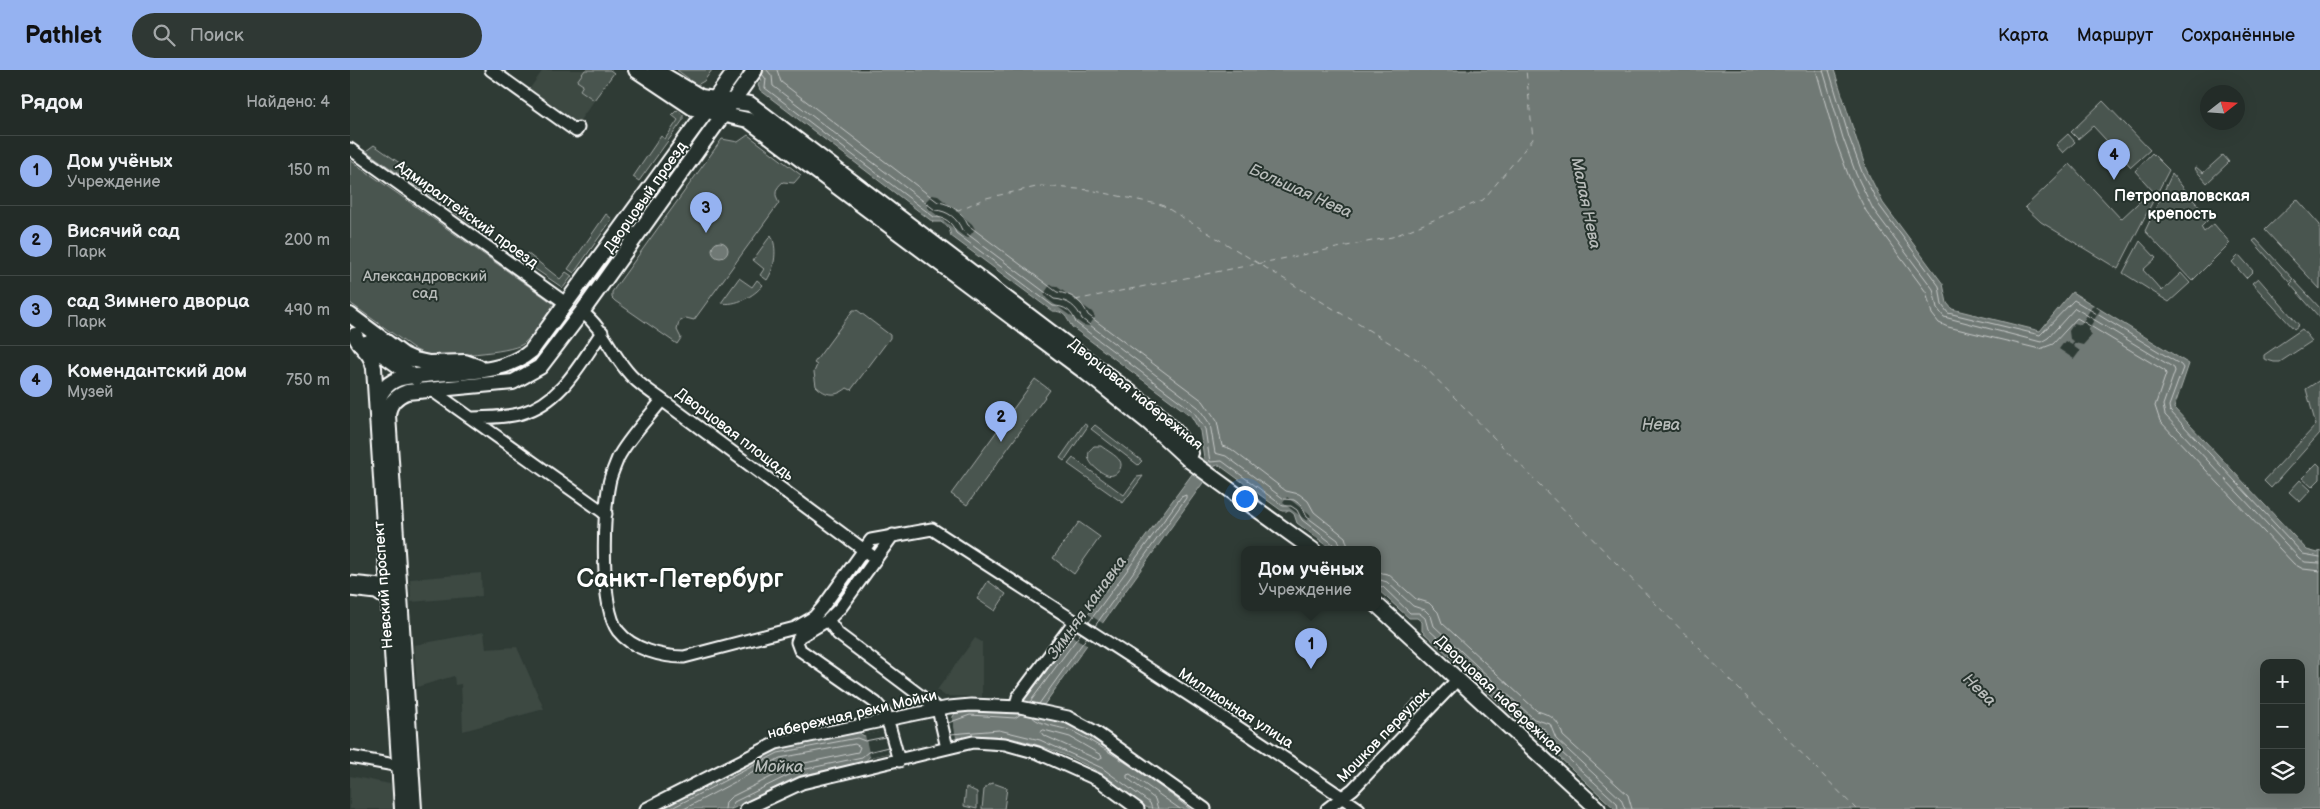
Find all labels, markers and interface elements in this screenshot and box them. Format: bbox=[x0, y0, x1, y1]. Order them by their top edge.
search box bbox=[132, 13, 482, 58]
text: Pathlet bbox=[25, 21, 102, 50]
icon: search bbox=[150, 21, 178, 49]
text: Поиск bbox=[190, 24, 244, 47]
text: Карта bbox=[1998, 25, 2049, 46]
text: Маршрут bbox=[2077, 25, 2153, 46]
text: Сохранённые bbox=[2181, 25, 2295, 46]
north arrow bbox=[2200, 85, 2245, 130]
text: Рядом bbox=[20, 90, 83, 115]
text: Найдено: 4 bbox=[246, 93, 330, 112]
street label: Дворцовый проезд bbox=[600, 138, 691, 257]
pin: 4 bbox=[2098, 139, 2130, 180]
text: Дом учёных bbox=[67, 150, 172, 173]
street label: Адмиралтейский проезд bbox=[391, 156, 542, 273]
water label: Малая Нева bbox=[1567, 156, 1605, 251]
water label: Большая Нева bbox=[1246, 160, 1355, 222]
text: 1 bbox=[33, 161, 39, 180]
text: 150 m bbox=[288, 161, 330, 180]
text: Учреждение bbox=[67, 173, 160, 192]
district label: Петропавловская крепость bbox=[2114, 187, 2250, 224]
pin: 3 bbox=[690, 192, 722, 233]
text: Висячий сад bbox=[67, 220, 180, 243]
text: 2 bbox=[31, 231, 41, 250]
text: 200 m bbox=[284, 231, 330, 250]
text: Парк bbox=[67, 243, 106, 262]
park label: Александровский сад bbox=[362, 267, 487, 303]
text: сад Зимнего дворца bbox=[67, 290, 249, 313]
text: 3 bbox=[31, 301, 41, 320]
text: 490 m bbox=[284, 301, 330, 320]
text: Парк bbox=[67, 313, 106, 332]
street label: Дворцовая набережная bbox=[1065, 334, 1207, 454]
text: Комендантский дом bbox=[67, 360, 247, 383]
text: 4 bbox=[31, 371, 41, 390]
text: 750 m bbox=[286, 371, 330, 390]
text: Музей bbox=[67, 383, 114, 402]
street label: Дворцовая площадь bbox=[672, 384, 798, 485]
pin: 2 bbox=[985, 401, 1017, 442]
water label: Нева bbox=[1642, 416, 1680, 435]
your location bbox=[1232, 486, 1258, 512]
street label: Невский проспект bbox=[370, 520, 397, 649]
popup bbox=[1241, 546, 1381, 611]
water label: Зимняя канавка bbox=[1043, 553, 1131, 663]
text: Дом учёных bbox=[1258, 558, 1364, 581]
district label: Санкт-Петербург bbox=[577, 564, 783, 595]
text: Учреждение bbox=[1258, 581, 1352, 600]
pin: 1 bbox=[1295, 628, 1327, 669]
street label: Дворцовая набережная bbox=[1431, 631, 1566, 759]
map controls bbox=[2260, 659, 2305, 794]
button: + bbox=[2260, 659, 2305, 704]
street label: Миллионная улица bbox=[1174, 664, 1297, 753]
water label: Нева bbox=[1958, 670, 1999, 710]
street label: Мошков переулок bbox=[1333, 684, 1433, 787]
street label: набережная реки Мойки bbox=[765, 686, 939, 743]
button: − bbox=[2260, 704, 2305, 749]
button: layers bbox=[2260, 749, 2305, 794]
water label: Мойка bbox=[755, 758, 803, 777]

